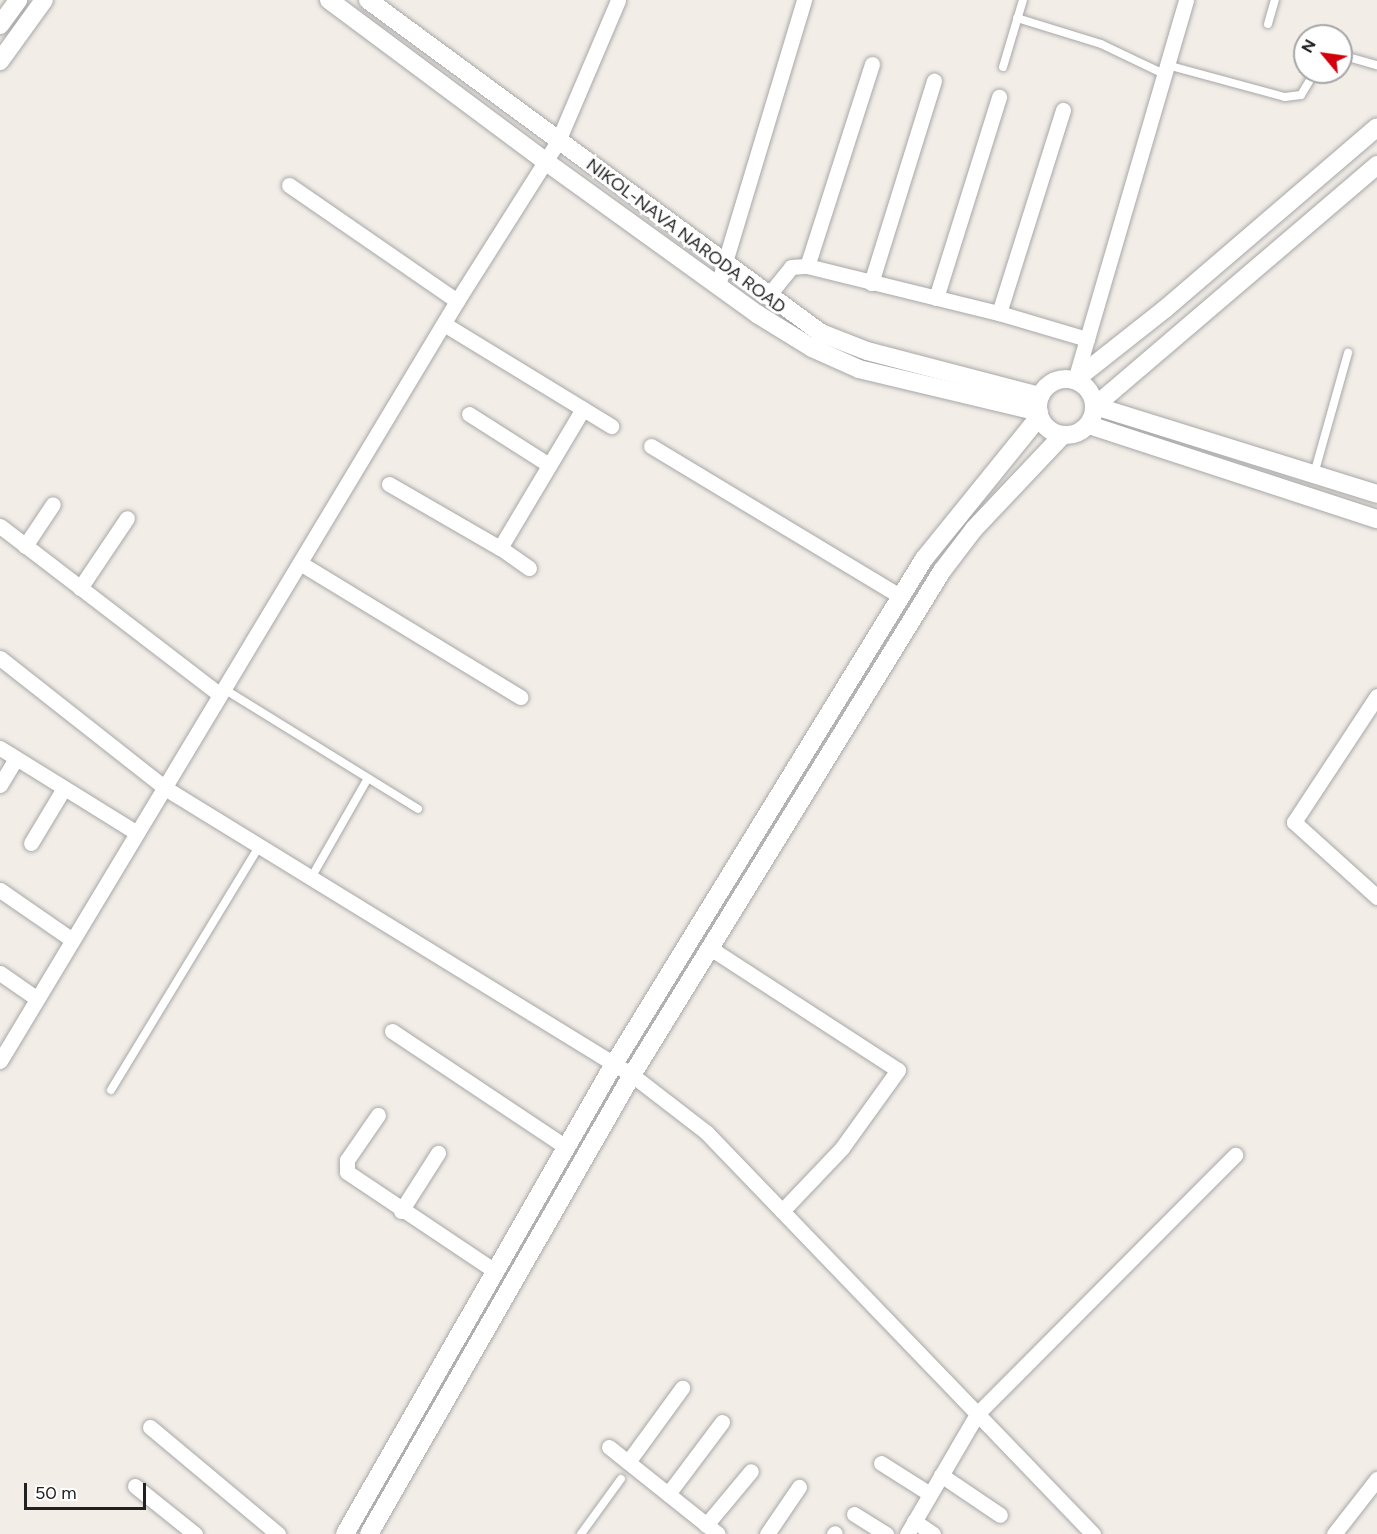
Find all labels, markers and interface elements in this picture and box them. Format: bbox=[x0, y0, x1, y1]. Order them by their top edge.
north arrow bbox=[1293, 24, 1353, 84]
text: N bbox=[1297, 36, 1320, 56]
street label: NIKOL-NAVA NARODA ROAD bbox=[582, 154, 790, 318]
scale bar bbox=[27, 1471, 148, 1509]
text: 50 m bbox=[35, 1482, 77, 1504]

